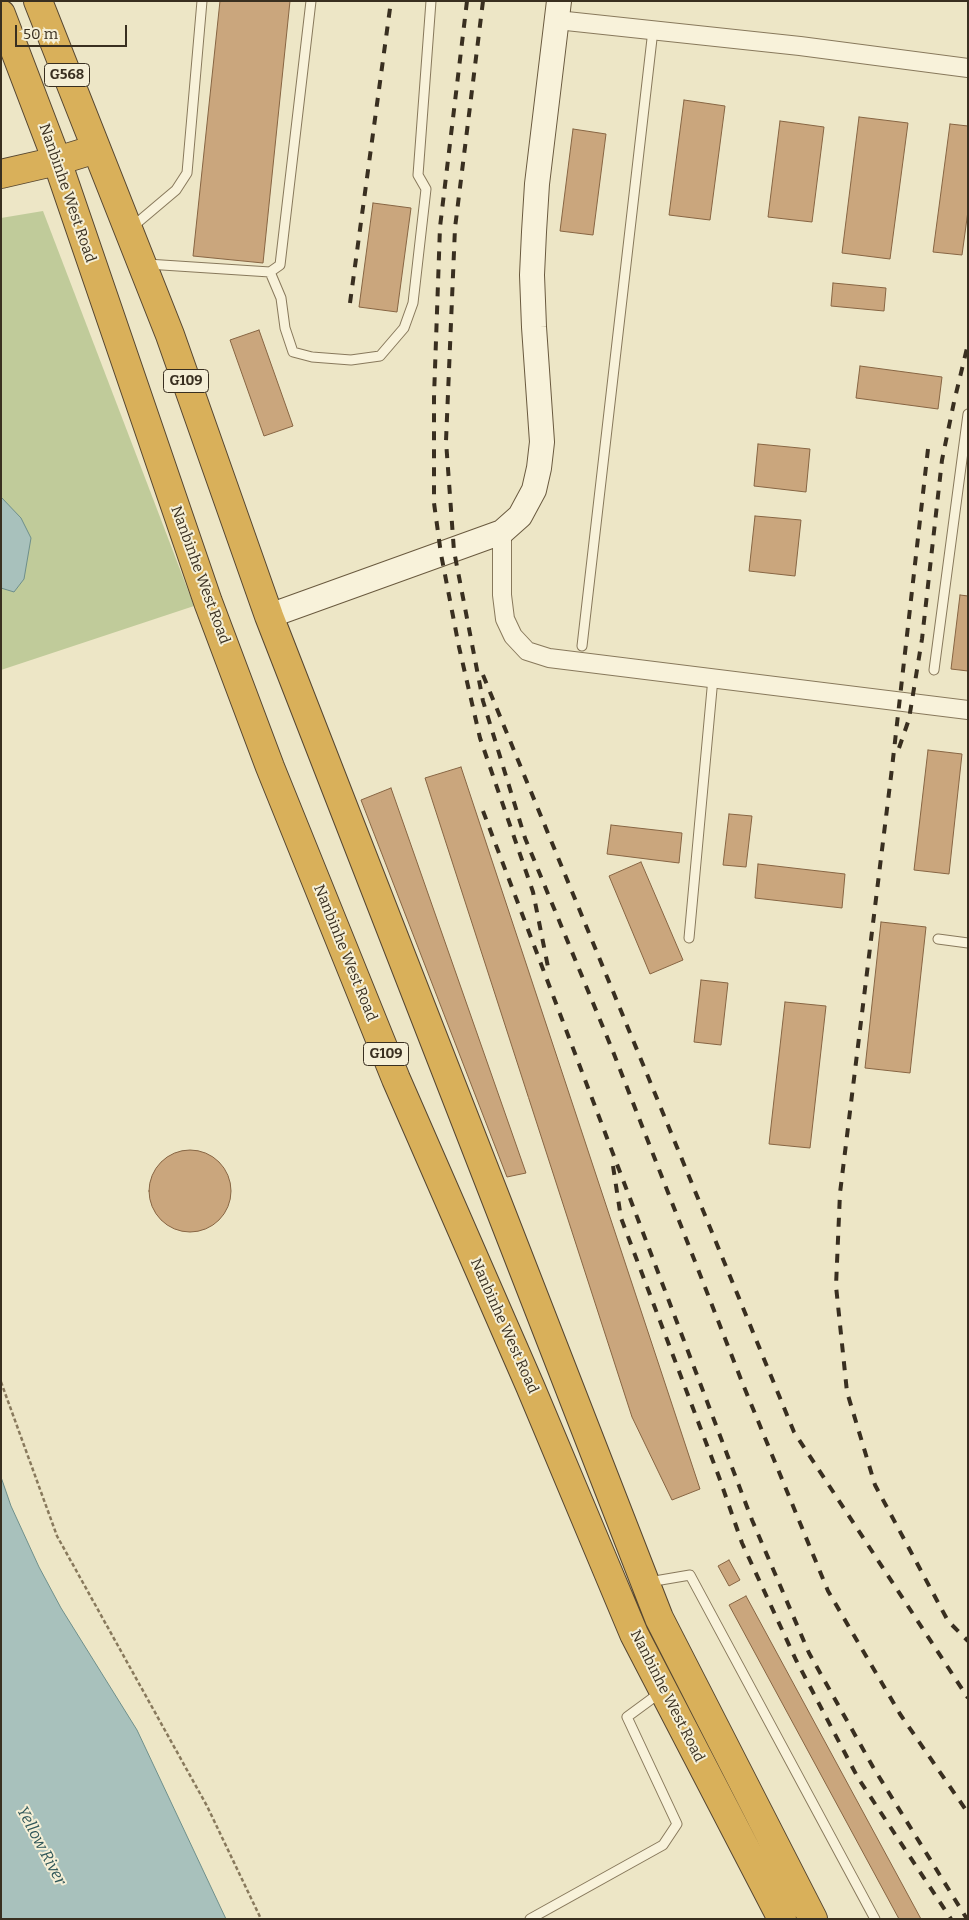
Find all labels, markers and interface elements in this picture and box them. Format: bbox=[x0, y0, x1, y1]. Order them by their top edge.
scale bar bbox=[18, 15, 130, 47]
text: 50 m bbox=[23, 25, 58, 43]
road number: G568 bbox=[44, 64, 90, 86]
street label: Nanbinhe West Road bbox=[35, 121, 99, 265]
road number: G109 bbox=[164, 370, 208, 392]
street label: Nanbinhe West Road bbox=[167, 503, 233, 647]
street label: Nanbinhe West Road bbox=[309, 882, 381, 1024]
road number: G109 bbox=[364, 1042, 408, 1066]
street label: Nanbinhe West Road bbox=[466, 1256, 542, 1396]
street label: Nanbinhe West Road bbox=[626, 1627, 708, 1765]
water label: Yellow River bbox=[12, 1803, 70, 1889]

